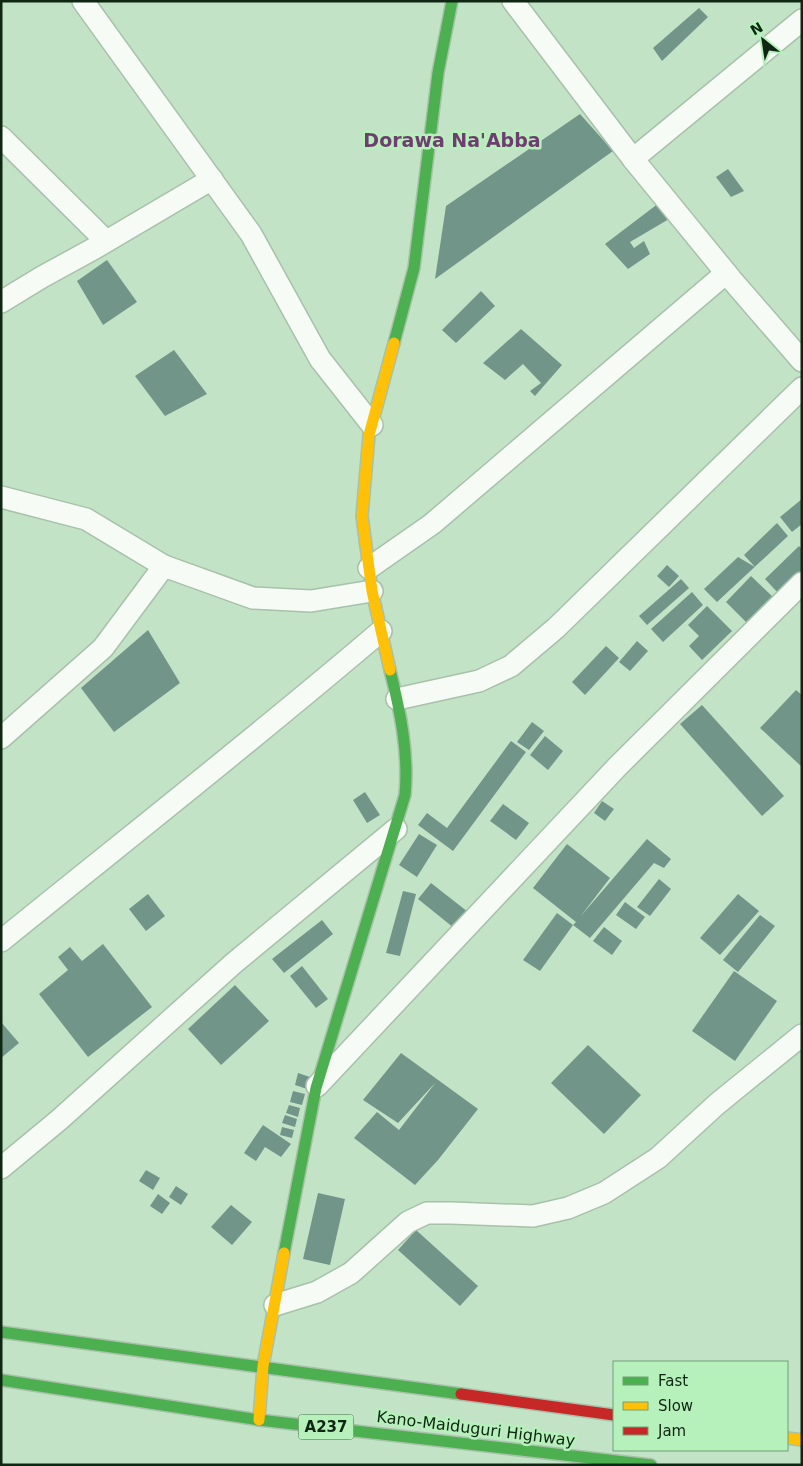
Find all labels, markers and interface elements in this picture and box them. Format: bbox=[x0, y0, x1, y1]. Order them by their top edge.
north arrow bbox=[738, 15, 788, 65]
text: N bbox=[747, 19, 766, 39]
district label: Dorawa Na'Abba bbox=[363, 129, 541, 151]
legend bbox=[613, 1361, 788, 1451]
text: Fast bbox=[658, 1372, 688, 1390]
text: Slow bbox=[658, 1397, 693, 1415]
street label: Kano-Maiduguri Highway bbox=[376, 1407, 576, 1450]
road number: A237 bbox=[298, 1414, 354, 1440]
text: Jam bbox=[657, 1422, 686, 1440]

